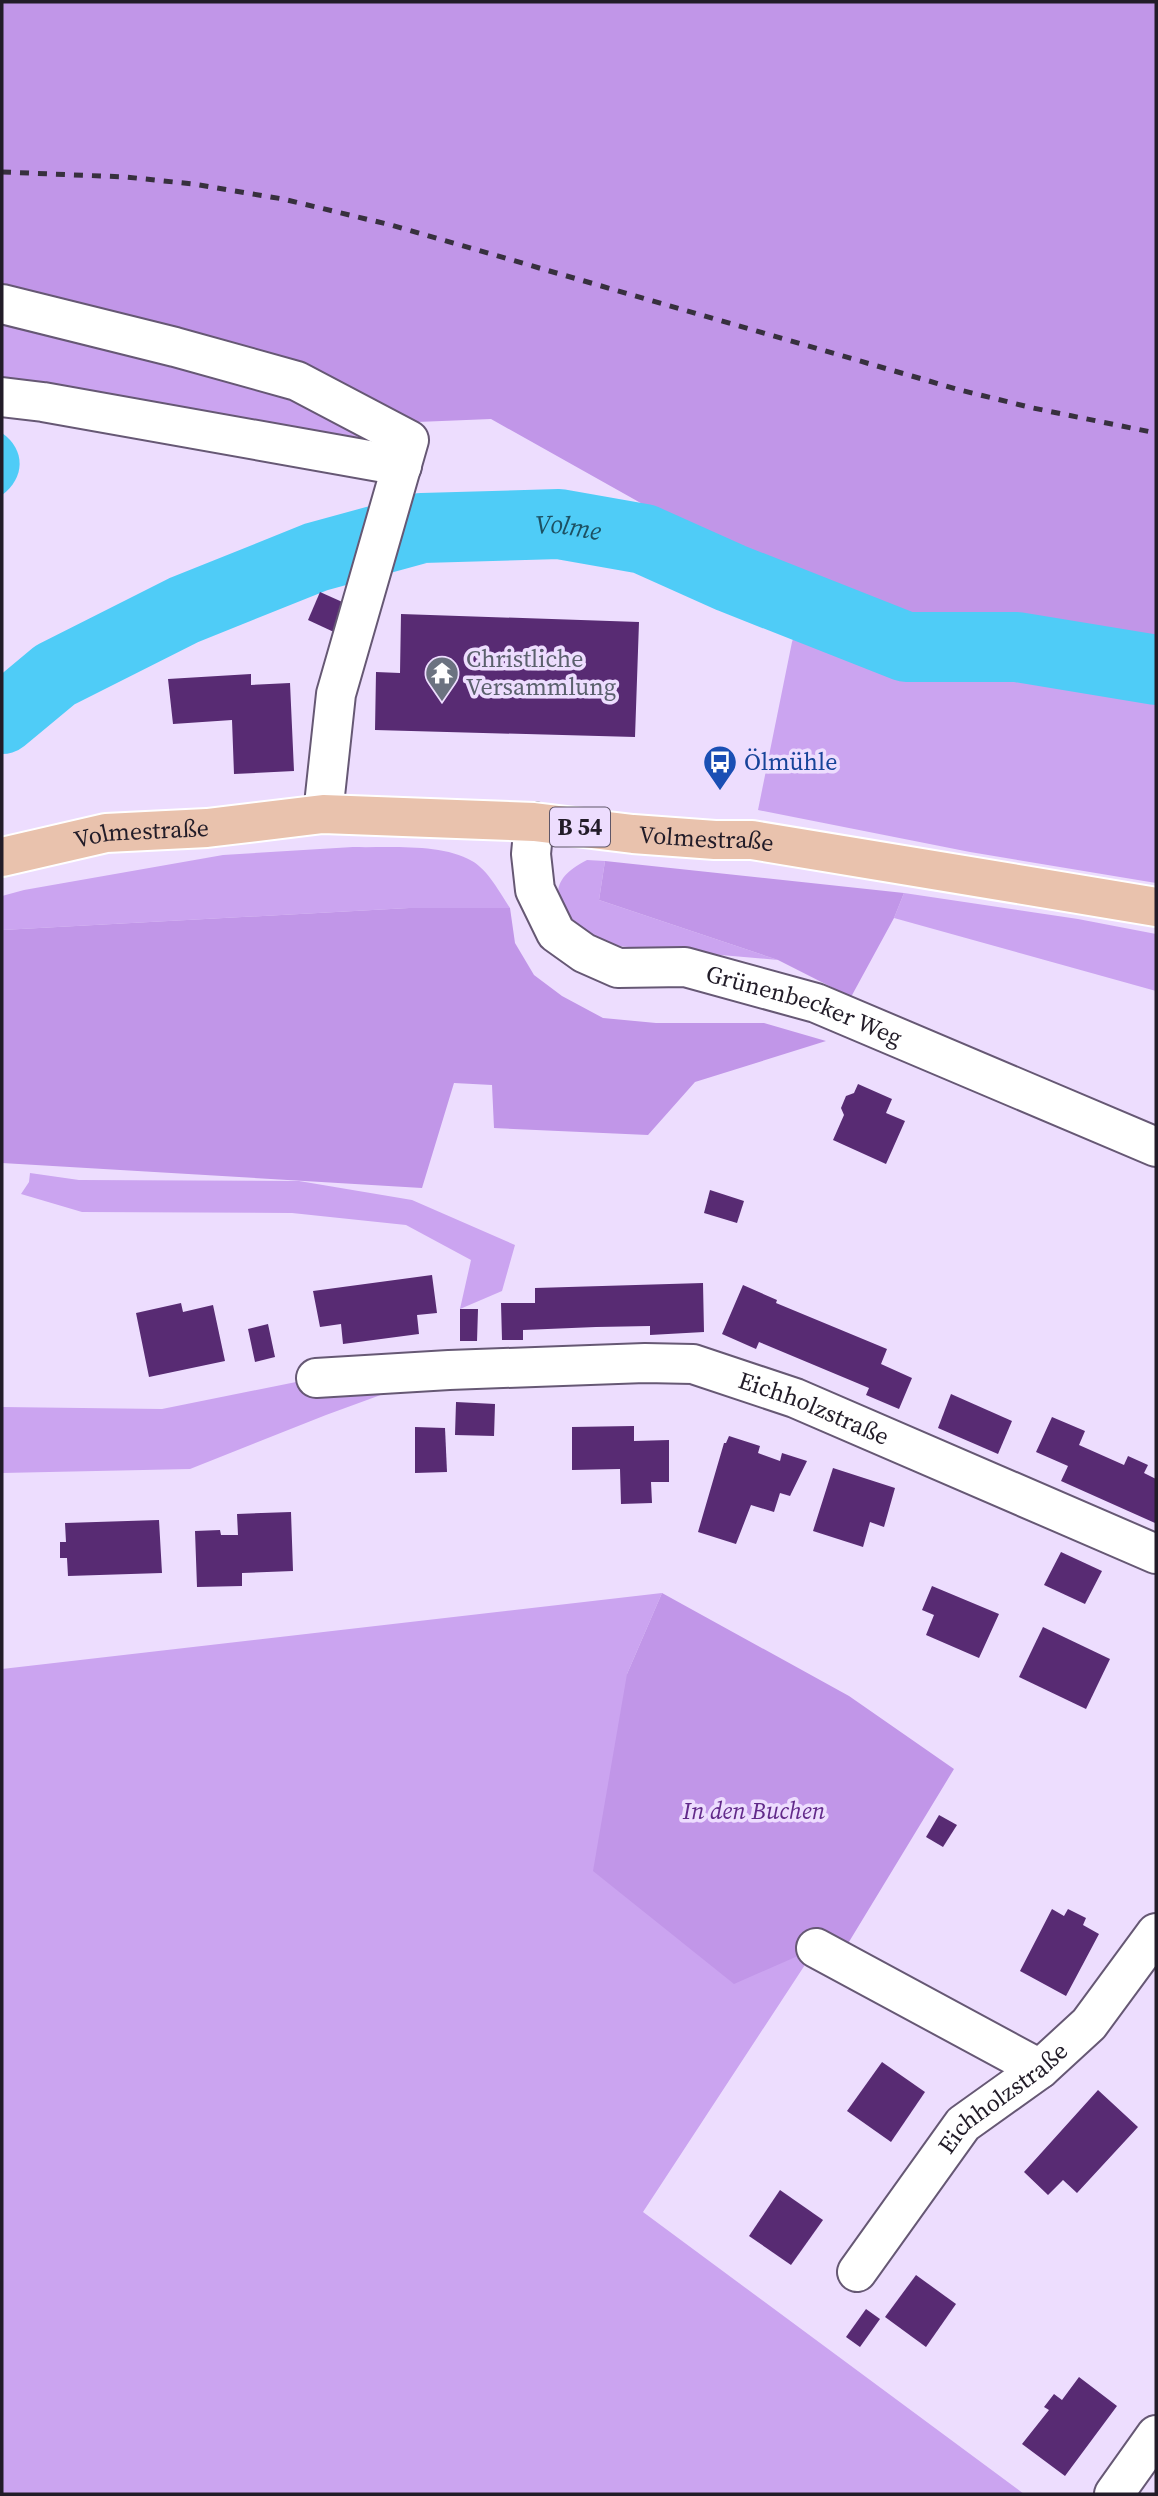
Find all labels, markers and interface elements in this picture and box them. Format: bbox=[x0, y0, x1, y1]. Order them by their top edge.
water label: Volme bbox=[535, 506, 604, 549]
place label: Christliche Versammlung bbox=[466, 642, 616, 703]
temple icon: Christliche Versammlung bbox=[423, 654, 461, 703]
bus stop icon: Ölmühle bbox=[701, 743, 739, 792]
place label: Ölmühle bbox=[744, 745, 837, 778]
road number: B 54 bbox=[550, 807, 610, 846]
street label: Volmestraße bbox=[71, 811, 210, 856]
street label: Volmestraße bbox=[638, 817, 776, 859]
street label: Grünenbecker Weg bbox=[702, 957, 907, 1054]
street label: Eichholzstraße bbox=[734, 1363, 894, 1453]
park label: In den Buchen bbox=[682, 1794, 826, 1827]
street label: Eichholzstraße bbox=[930, 2035, 1075, 2160]

